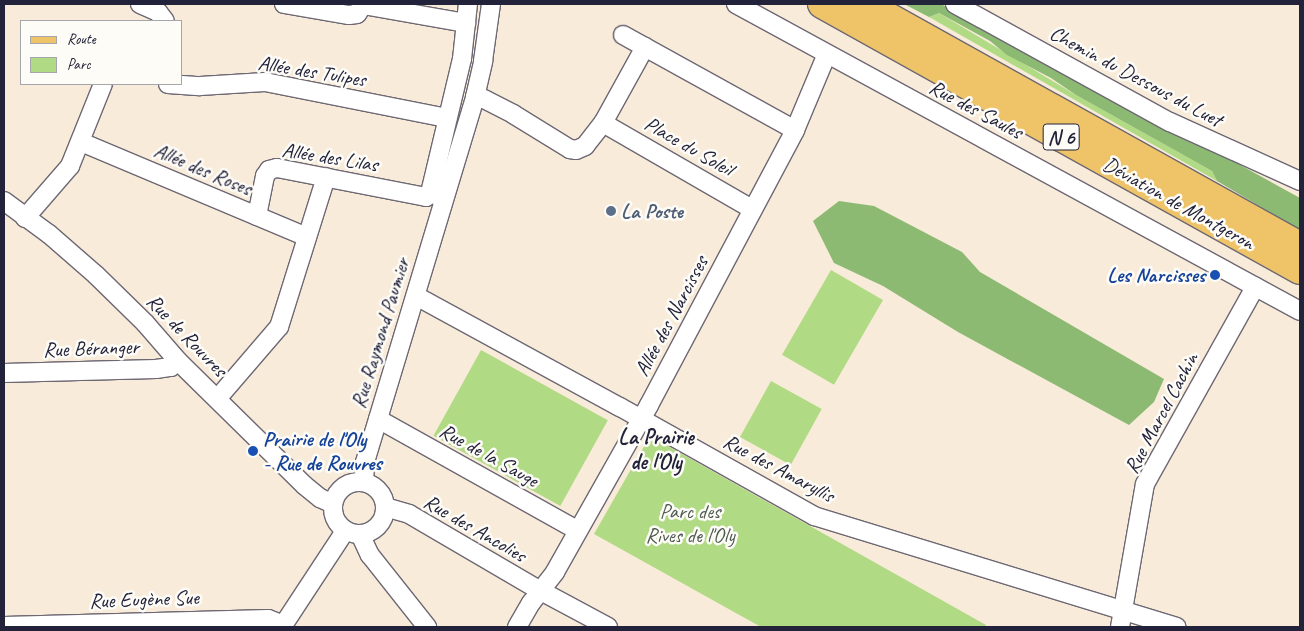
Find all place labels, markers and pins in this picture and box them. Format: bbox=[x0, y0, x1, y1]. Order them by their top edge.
place label: La Poste bbox=[621, 198, 683, 224]
marker: La Poste bbox=[605, 205, 617, 217]
place label: Les Narcisses bbox=[1106, 262, 1205, 288]
marker: Les Narcisses bbox=[1209, 269, 1221, 281]
place label: Prairie de l'Oly - Rue de Rouvres bbox=[263, 426, 382, 476]
marker: Prairie de l'Oly - Rue de Rouvres bbox=[247, 445, 259, 457]

